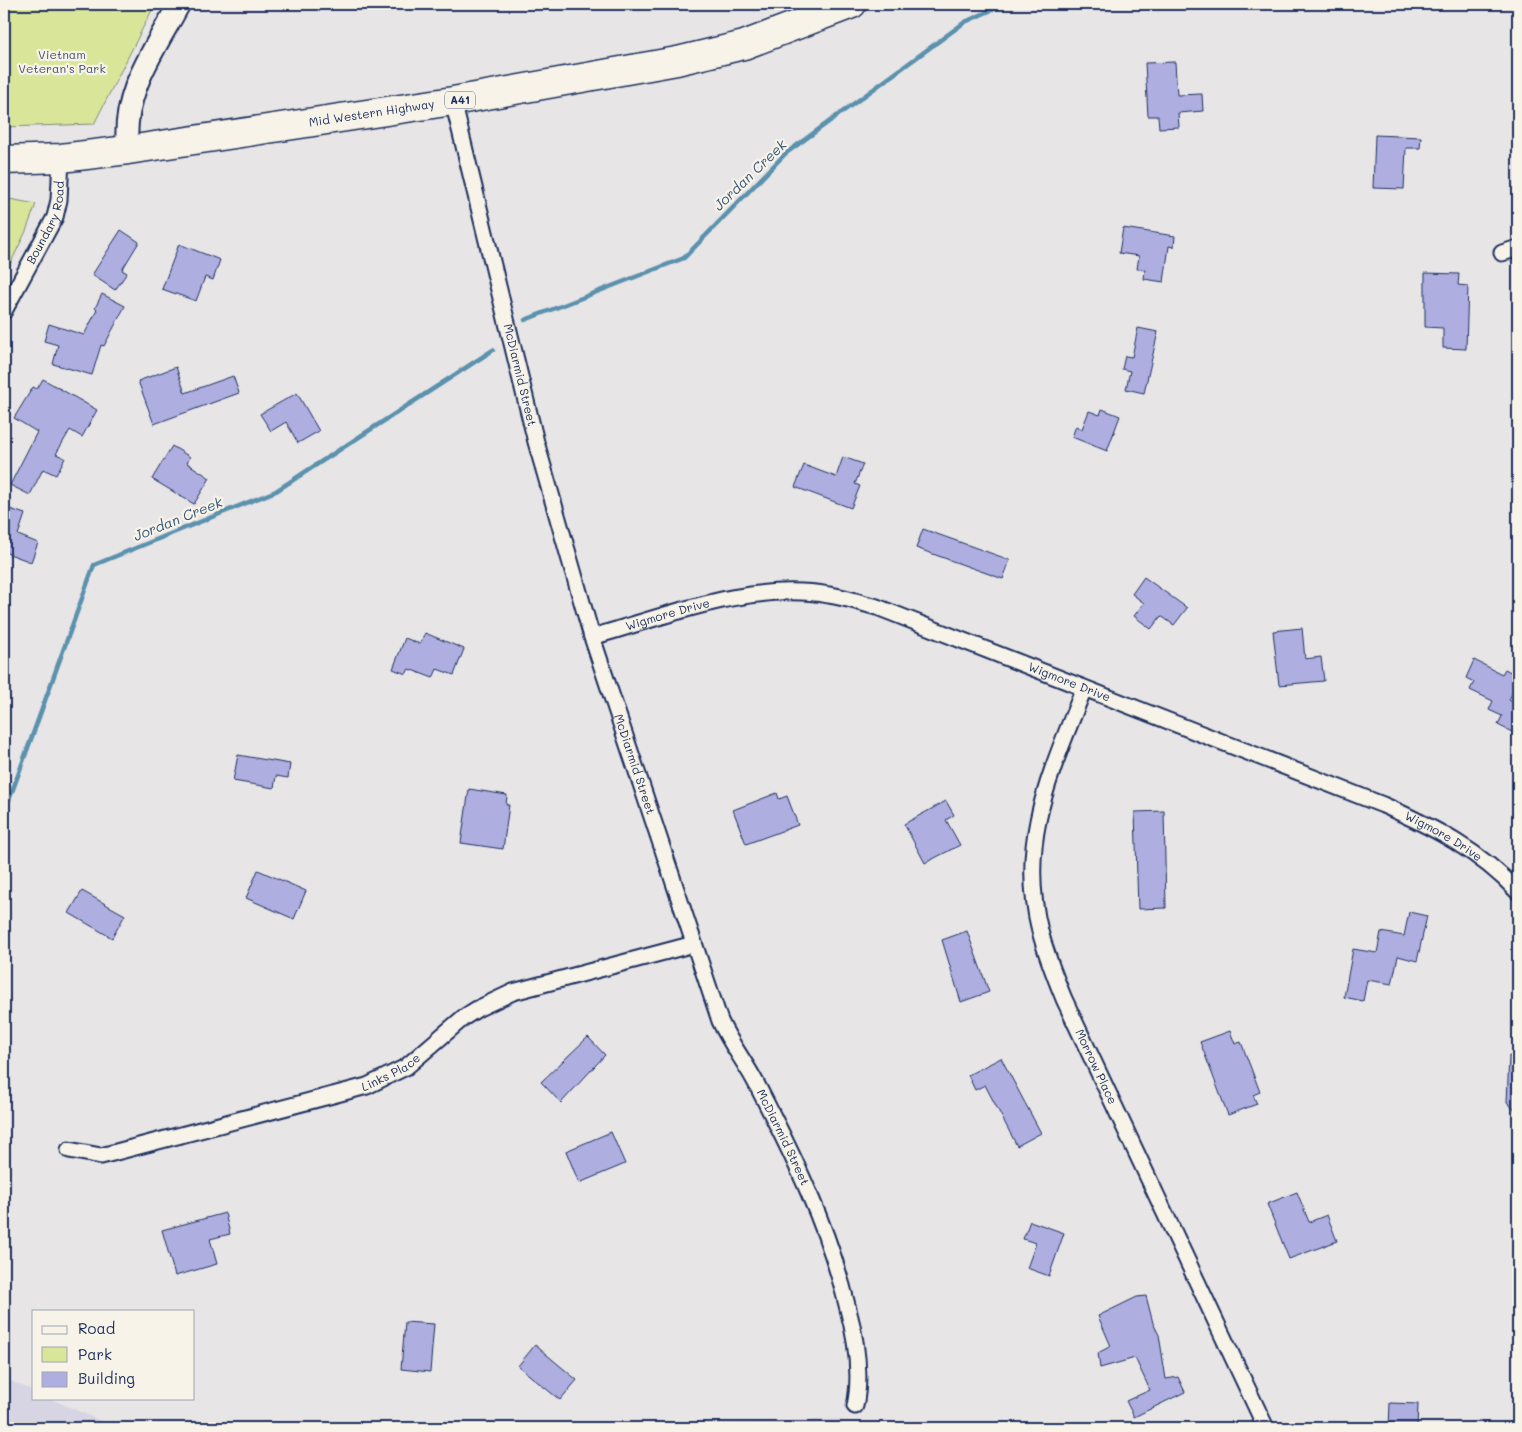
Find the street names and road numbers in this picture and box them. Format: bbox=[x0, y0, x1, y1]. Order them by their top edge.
road number: A41 bbox=[445, 92, 475, 108]
street label: Mid Western Highway bbox=[308, 95, 435, 130]
street label: Boundary Road bbox=[22, 180, 67, 266]
street label: McDiarmid Street bbox=[500, 322, 541, 428]
street label: Wigmore Drive bbox=[623, 594, 711, 634]
street label: Wigmore Drive bbox=[1026, 658, 1113, 705]
street label: McDiarmid Street bbox=[611, 712, 660, 816]
street label: Wigmore Drive bbox=[1403, 807, 1486, 864]
street label: Morrow Place bbox=[1072, 1026, 1121, 1107]
street label: Links Place bbox=[360, 1049, 423, 1094]
street label: McDiarmid Street bbox=[754, 1086, 814, 1188]

